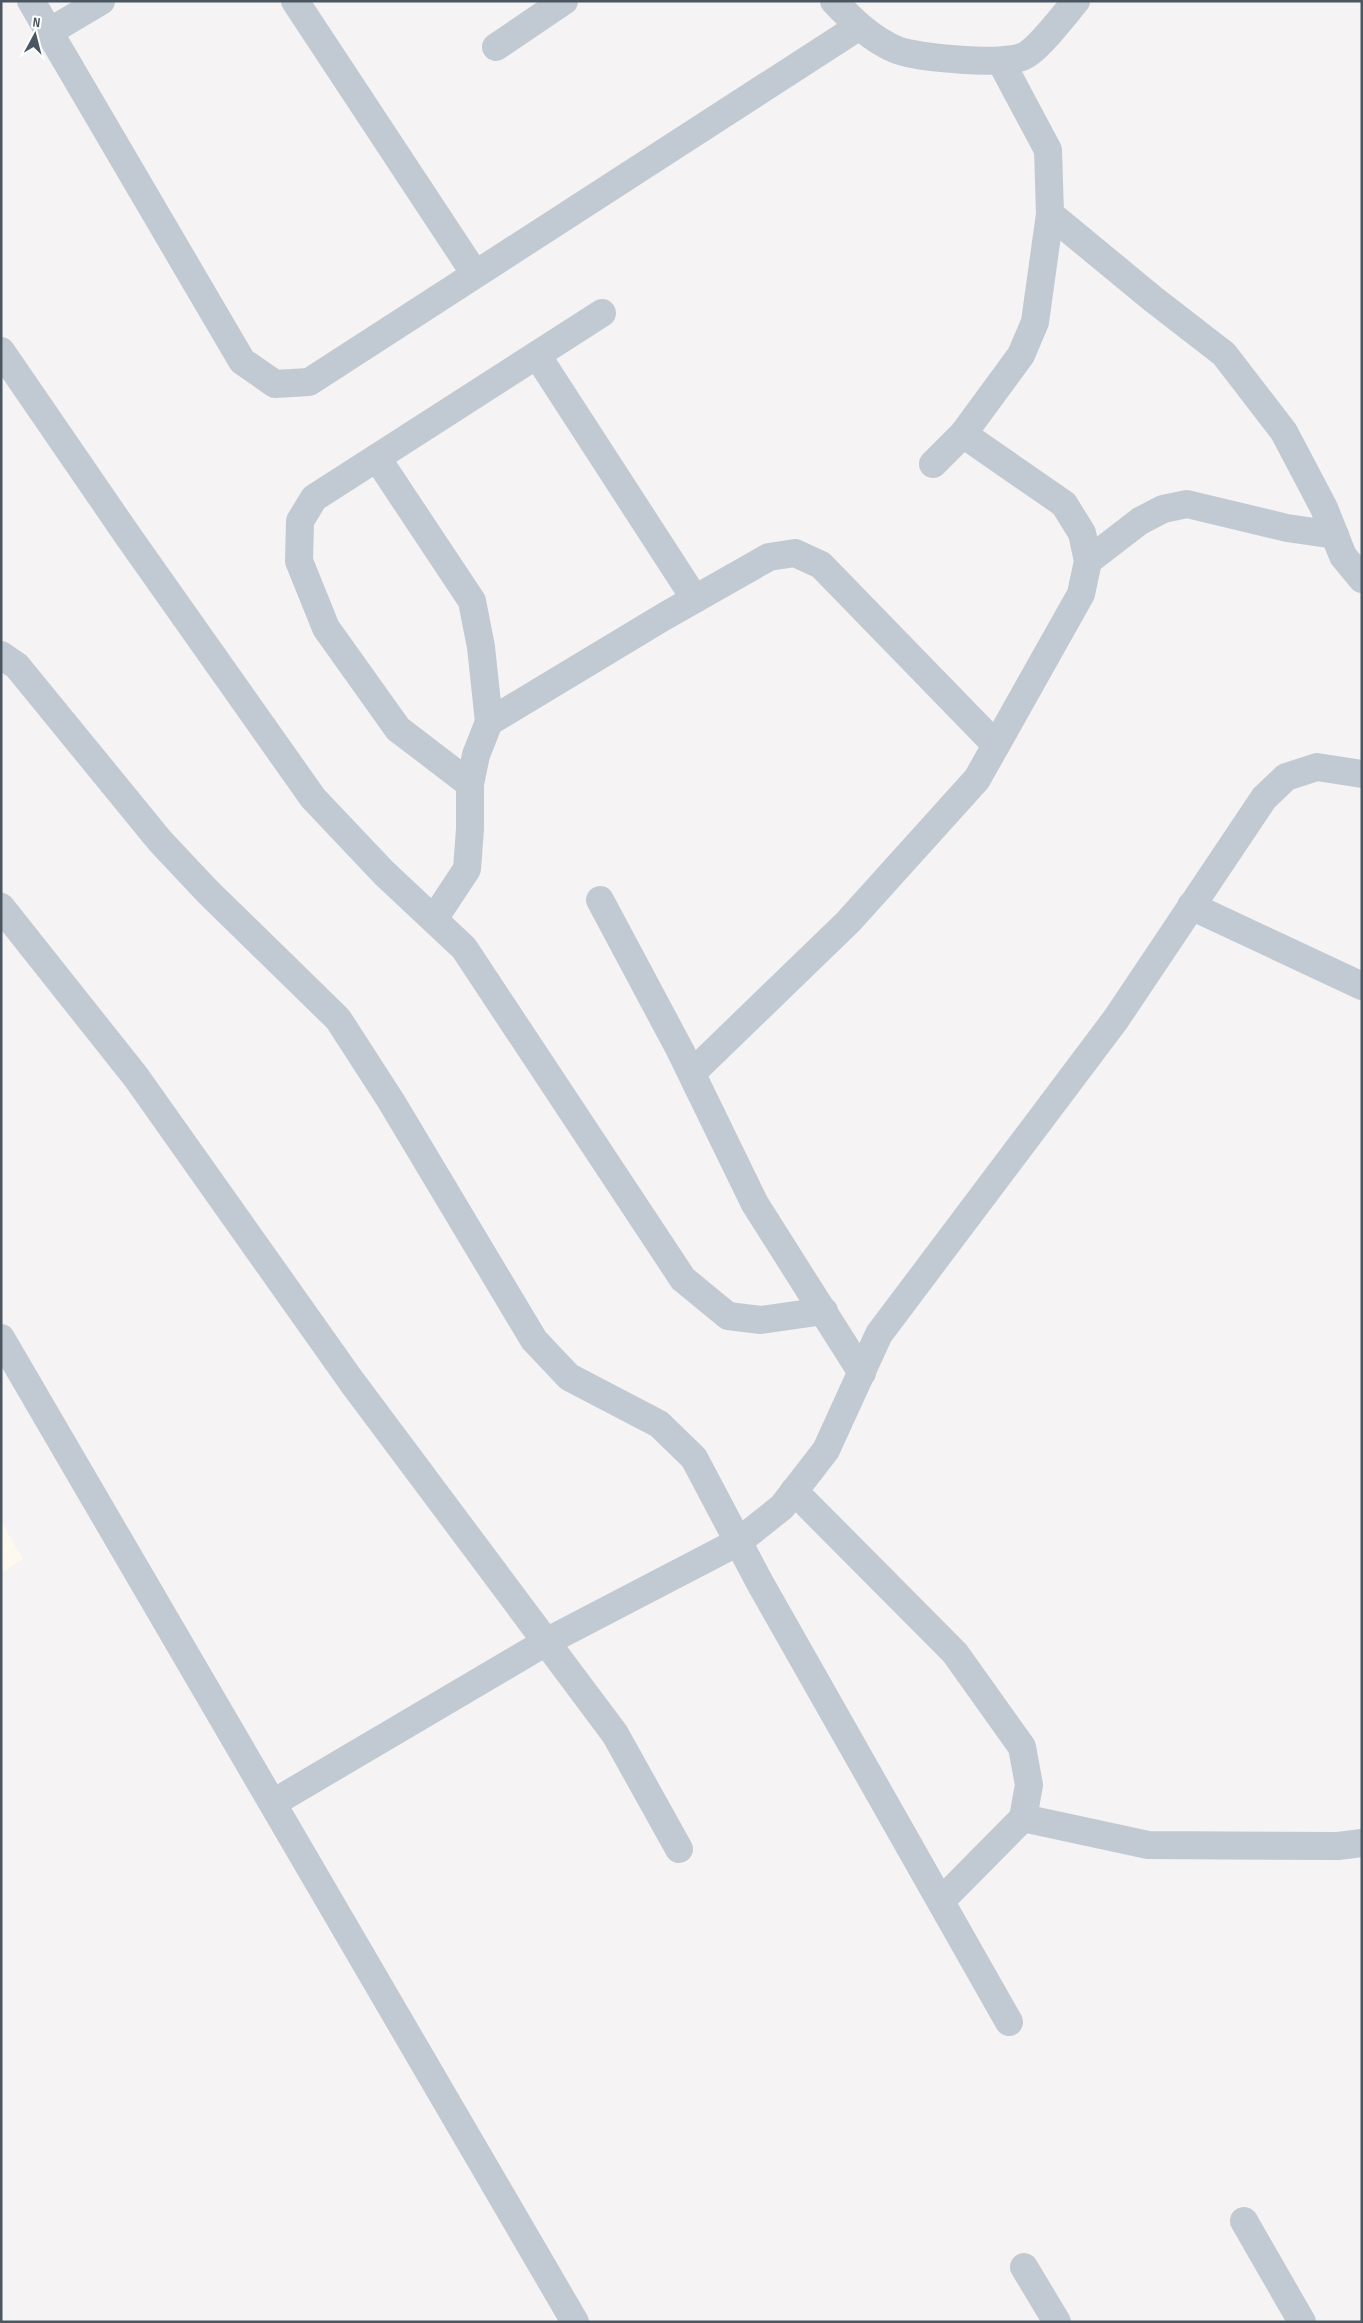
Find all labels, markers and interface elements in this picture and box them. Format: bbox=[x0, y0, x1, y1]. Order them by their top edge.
north arrow bbox=[10, 10, 60, 60]
text: N bbox=[32, 14, 41, 31]

